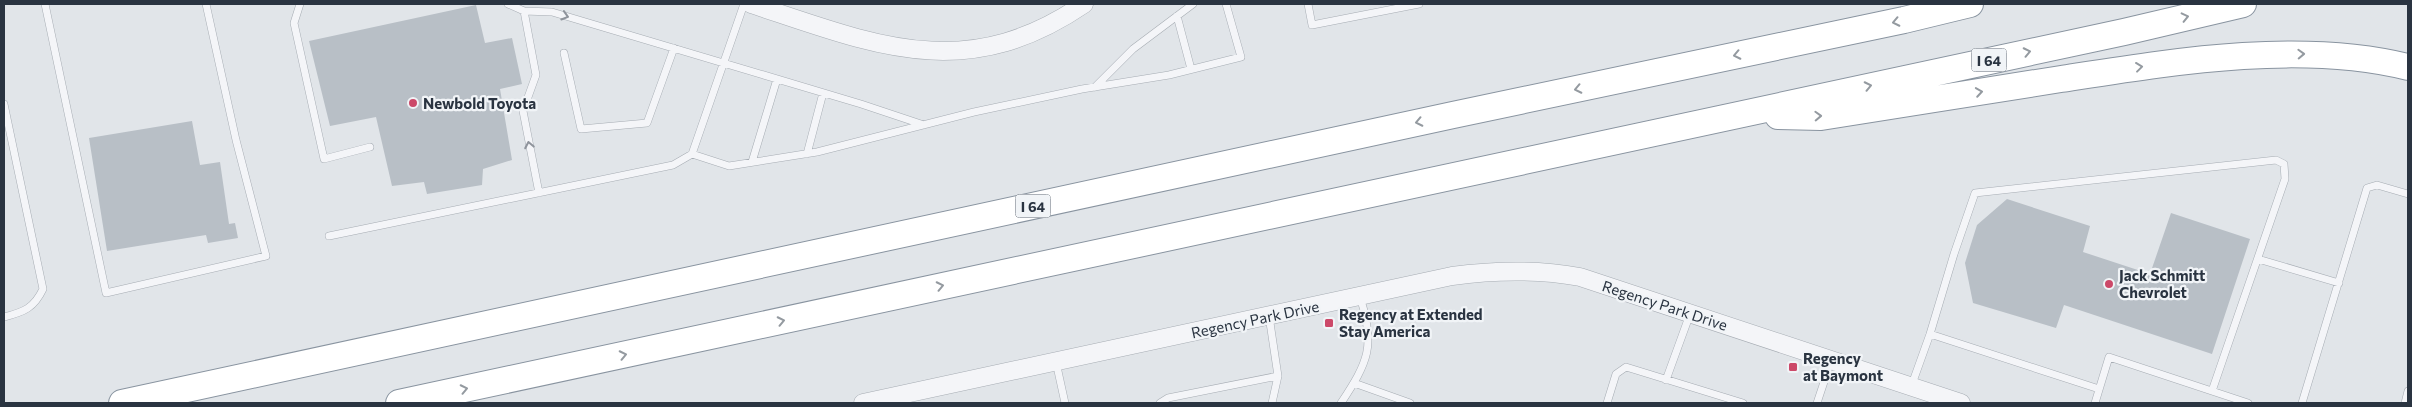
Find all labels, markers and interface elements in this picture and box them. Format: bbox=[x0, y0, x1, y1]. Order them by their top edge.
one-way arrow bbox=[560, 10, 569, 20]
one-way arrow bbox=[2181, 12, 2190, 23]
one-way arrow bbox=[1892, 16, 1900, 27]
road number: I 64 bbox=[1972, 48, 2006, 72]
one-way arrow bbox=[2022, 48, 2031, 58]
one-way arrow bbox=[2298, 49, 2306, 59]
one-way arrow bbox=[1733, 50, 1741, 60]
one-way arrow bbox=[2136, 62, 2144, 73]
one-way arrow bbox=[1863, 81, 1872, 92]
one-way arrow bbox=[1573, 83, 1582, 94]
one-way arrow bbox=[1975, 88, 1983, 98]
place label: Newbold Toyota bbox=[423, 94, 536, 112]
marker: Newbold Toyota bbox=[407, 97, 419, 109]
one-way arrow bbox=[1815, 111, 1823, 121]
one-way arrow bbox=[1414, 117, 1423, 127]
one-way arrow bbox=[525, 141, 535, 150]
road number: I 64 bbox=[1016, 195, 1050, 218]
place label: Jack Schmitt Chevrolet bbox=[2119, 266, 2205, 301]
street label: Regency Park Drive bbox=[1600, 276, 1730, 334]
marker: Jack Schmitt Chevrolet bbox=[2103, 278, 2115, 290]
one-way arrow bbox=[936, 281, 945, 292]
street label: Regency Park Drive bbox=[1189, 297, 1321, 341]
place label: Regency at Extended Stay America bbox=[1339, 305, 1483, 340]
one-way arrow bbox=[777, 316, 786, 327]
marker: Regency at Extended Stay America bbox=[1323, 317, 1335, 329]
place label: Regency at Baymont bbox=[1803, 349, 1883, 384]
one-way arrow bbox=[618, 350, 627, 361]
marker: Regency at Baymont bbox=[1787, 361, 1799, 373]
one-way arrow bbox=[459, 385, 468, 395]

